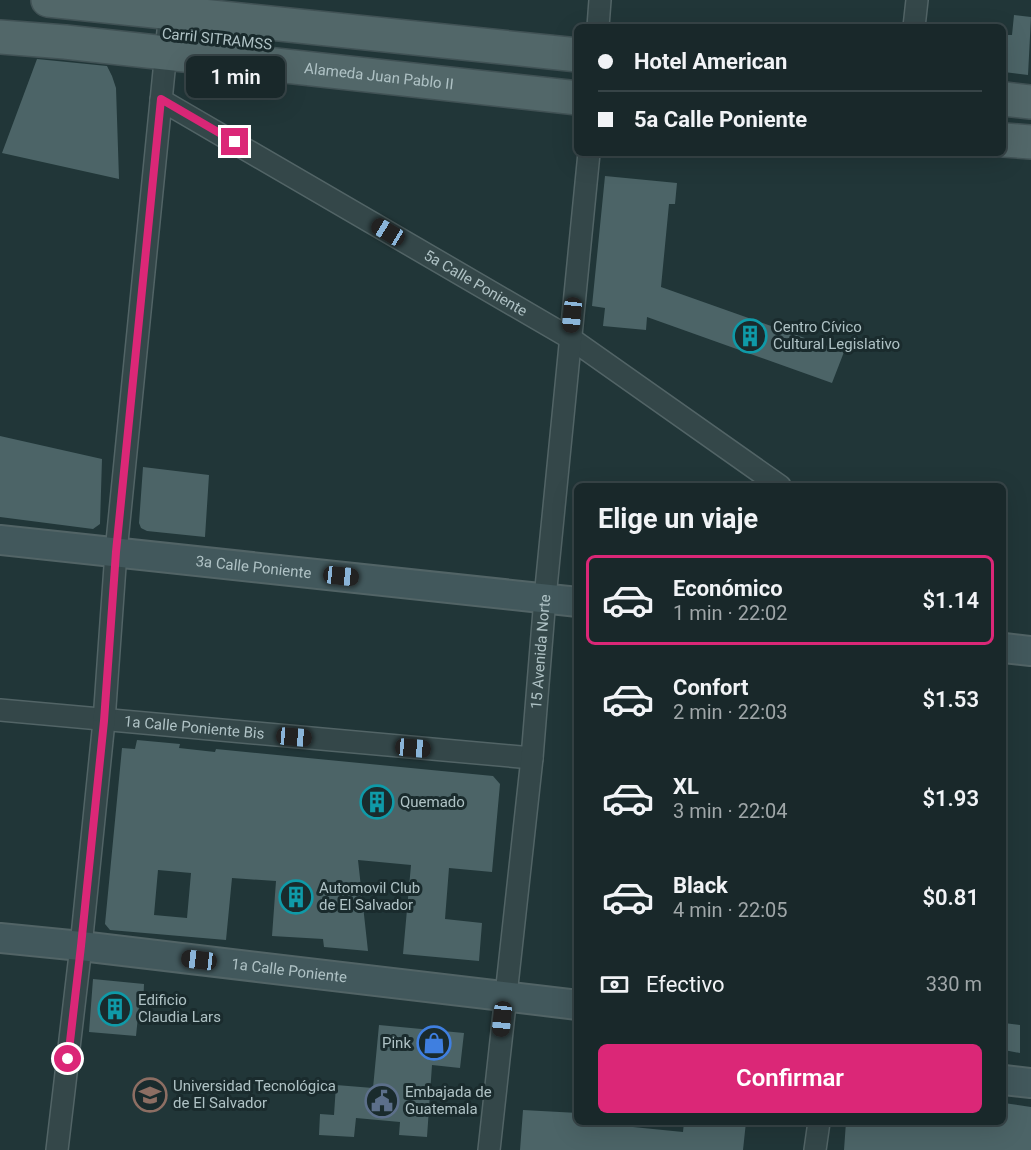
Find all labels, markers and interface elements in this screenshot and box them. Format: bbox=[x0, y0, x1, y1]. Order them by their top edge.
street label: Carril SITRAMSS bbox=[161, 24, 273, 54]
text: Hotel American bbox=[634, 49, 787, 74]
callout: 1 min bbox=[186, 55, 284, 97]
street label: Alameda Juan Pablo II bbox=[303, 59, 454, 93]
text: 1 min bbox=[210, 65, 261, 89]
text: 5a Calle Poniente bbox=[634, 107, 807, 132]
route end bbox=[221, 128, 248, 155]
car bbox=[368, 215, 408, 249]
street label: 5a Calle Poniente bbox=[421, 246, 530, 320]
car bbox=[561, 296, 583, 334]
building icon: Centro Cívico Cultural Legislativo bbox=[732, 318, 768, 354]
place label: Centro Cívico Cultural Legislativo bbox=[773, 318, 900, 353]
text: Elige un viaje bbox=[598, 503, 758, 535]
street label: 3a Calle Poniente bbox=[195, 552, 312, 582]
car bbox=[322, 565, 360, 587]
icon: car bbox=[601, 573, 655, 627]
text: Económico bbox=[673, 576, 783, 601]
text: $1.14 bbox=[922, 588, 979, 613]
street label: 15 Avenida Norte bbox=[527, 594, 554, 710]
text: 1 min · 22:02 bbox=[673, 601, 788, 625]
icon: car bbox=[601, 672, 655, 726]
text: Confort bbox=[673, 675, 748, 700]
text: $1.53 bbox=[922, 687, 979, 712]
text: 2 min · 22:03 bbox=[673, 700, 788, 724]
street label: 1a Calle Poniente Bis bbox=[123, 712, 265, 743]
car bbox=[275, 726, 313, 748]
car bbox=[394, 737, 432, 759]
icon: car bbox=[601, 771, 655, 825]
text: XL bbox=[673, 774, 699, 799]
building icon: Quemado bbox=[359, 784, 395, 820]
text: $1.93 bbox=[922, 786, 979, 811]
place label: Quemado bbox=[400, 793, 465, 811]
text: 3 min · 22:04 bbox=[673, 799, 788, 823]
icon: car bbox=[601, 870, 655, 924]
text: Black bbox=[673, 873, 728, 898]
building icon: Automovil Club de El Salvador bbox=[278, 879, 314, 915]
place label: Automovil Club de El Salvador bbox=[319, 879, 420, 914]
text: $0.81 bbox=[922, 885, 979, 910]
text: 4 min · 22:05 bbox=[673, 898, 788, 922]
car bbox=[180, 949, 218, 971]
street label: 1a Calle Poniente bbox=[230, 955, 348, 987]
icon: cash bbox=[598, 968, 631, 1001]
text: Efectivo bbox=[646, 972, 724, 997]
text: 330 m bbox=[926, 972, 982, 996]
building icon: Edificio Claudia Lars bbox=[97, 991, 133, 1027]
place label: Edificio Claudia Lars bbox=[138, 991, 221, 1026]
car bbox=[491, 1000, 513, 1038]
shop icon: Pink bbox=[416, 1025, 452, 1061]
place label: Pink bbox=[382, 1034, 411, 1052]
button: Confirmar bbox=[598, 1044, 982, 1113]
route start bbox=[54, 1045, 81, 1072]
school or university icon: Universidad Tecnológica de El Salvador bbox=[132, 1077, 168, 1113]
place label: Universidad Tecnológica de El Salvador bbox=[173, 1077, 336, 1112]
public building icon: Embajada de Guatemala bbox=[364, 1083, 400, 1119]
place label: Embajada de Guatemala bbox=[405, 1083, 492, 1118]

